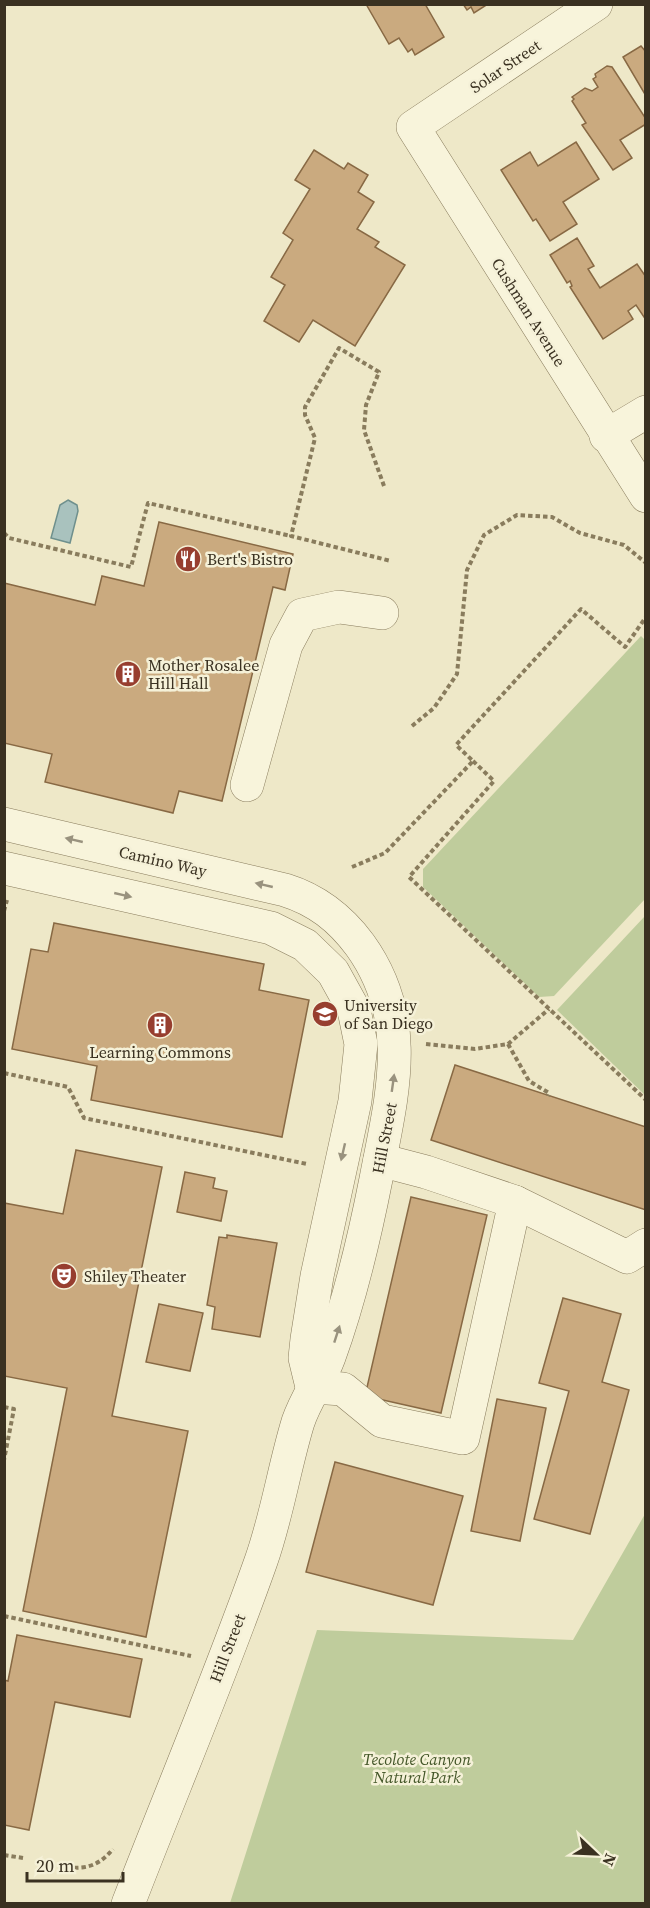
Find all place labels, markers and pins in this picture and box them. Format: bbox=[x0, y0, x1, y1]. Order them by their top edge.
restaurant icon: Bert's Bistro bbox=[173, 544, 203, 574]
place label: Bert's Bistro bbox=[207, 548, 293, 570]
place label: Mother Rosalee Hill Hall bbox=[148, 654, 259, 694]
building icon: Mother Rosalee Hill Hall bbox=[113, 659, 143, 689]
place label: University of San Diego bbox=[344, 994, 433, 1034]
school or university icon: University of San Diego bbox=[310, 999, 340, 1029]
building icon: Learning Commons bbox=[145, 1010, 175, 1040]
place label: Learning Commons bbox=[89, 1041, 231, 1063]
theatre icon: Shiley Theater bbox=[49, 1261, 79, 1291]
place label: Shiley Theater bbox=[84, 1265, 187, 1287]

